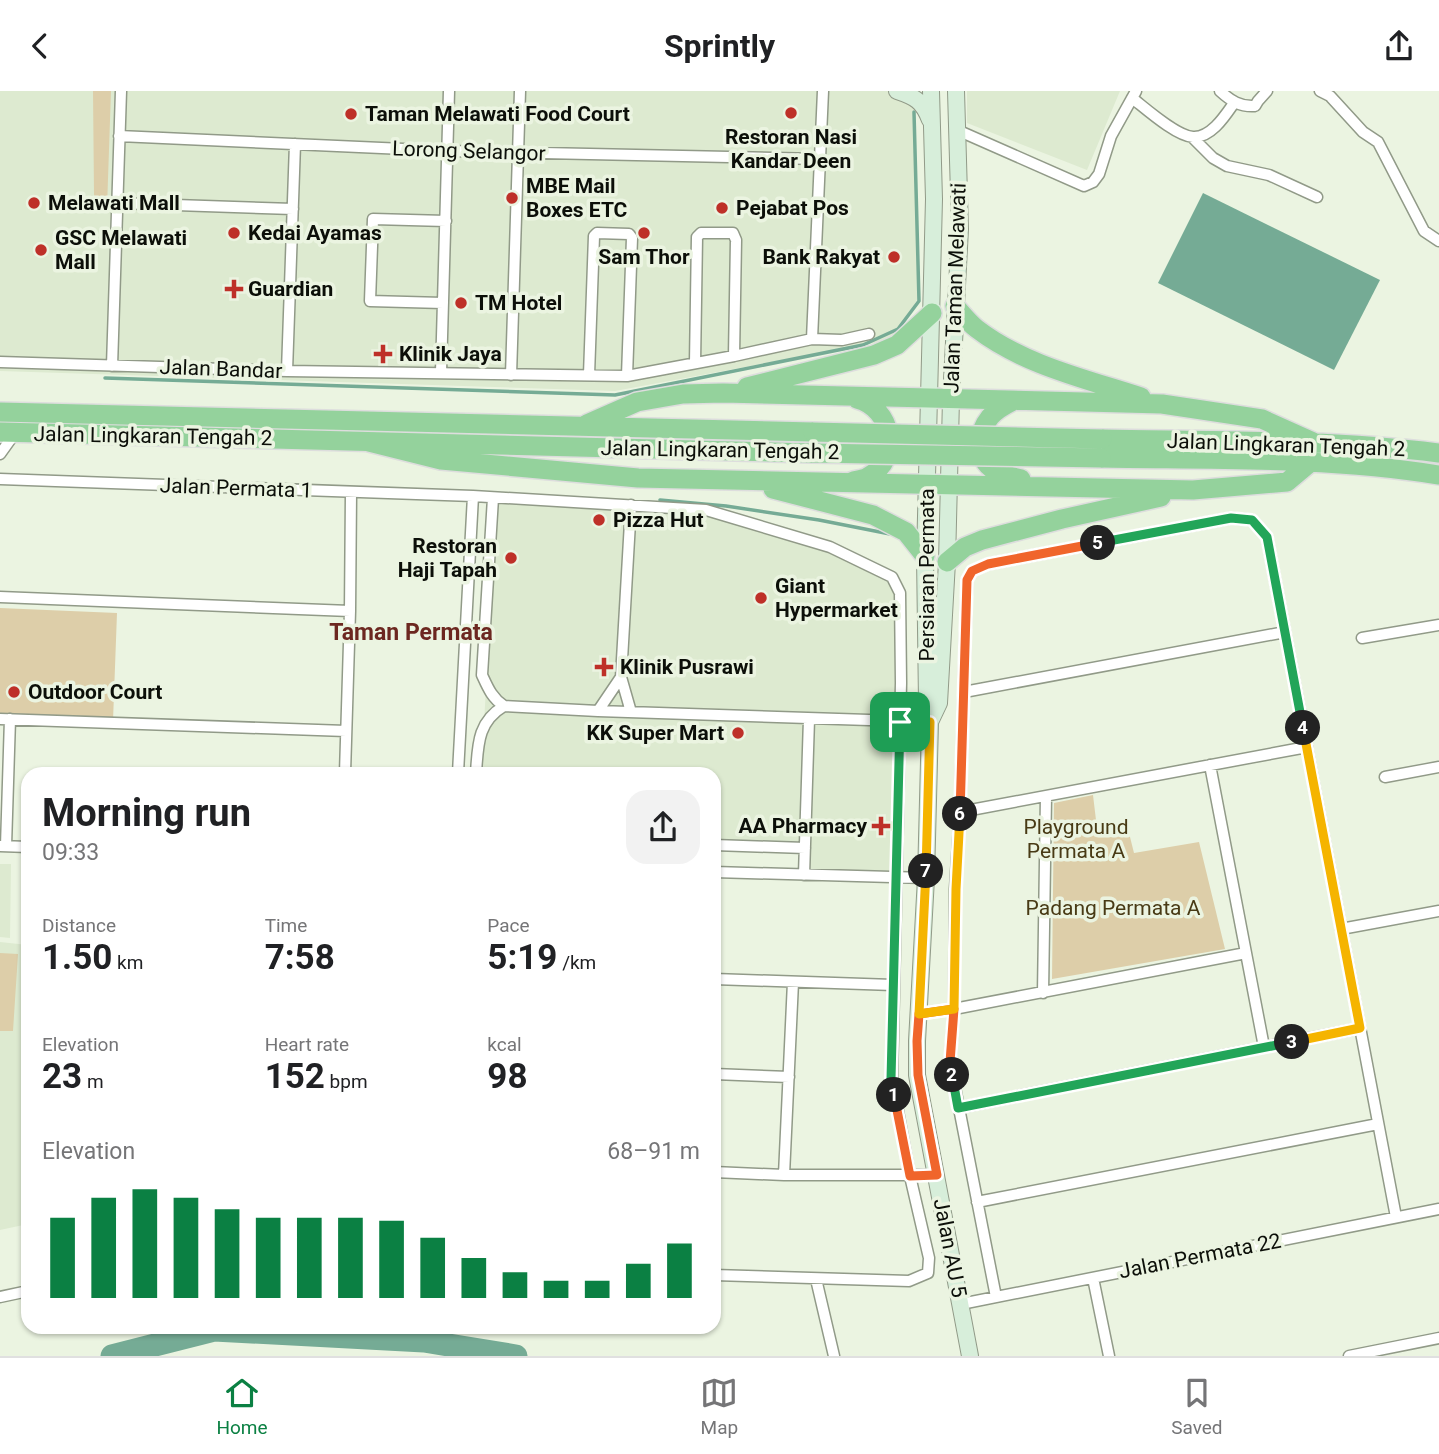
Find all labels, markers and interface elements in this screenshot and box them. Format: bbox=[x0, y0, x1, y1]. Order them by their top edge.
icon: back bbox=[21, 27, 59, 65]
text: Sprintly bbox=[664, 27, 775, 65]
icon: share bbox=[1380, 27, 1418, 65]
place label: Taman Melawati Food Court bbox=[365, 102, 630, 126]
marker: Restoran Nasi Kandar Deen bbox=[783, 105, 799, 121]
marker: Taman Melawati Food Court bbox=[343, 106, 359, 122]
place label: Restoran Nasi Kandar Deen bbox=[725, 125, 857, 173]
street label: Lorong Selangor bbox=[392, 136, 546, 166]
place label: MBE Mail Boxes ETC bbox=[526, 174, 628, 222]
street label: Jalan Taman Melawati bbox=[939, 182, 971, 394]
marker: MBE Mail Boxes ETC bbox=[504, 190, 520, 206]
place label: Melawati Mall bbox=[48, 191, 180, 215]
marker: Melawati Mall bbox=[26, 195, 42, 211]
place label: Pejabat Pos bbox=[736, 196, 849, 220]
marker: Pejabat Pos bbox=[714, 200, 730, 216]
place label: Kedai Ayamas bbox=[248, 221, 382, 245]
marker: Kedai Ayamas bbox=[226, 225, 242, 241]
marker: Sam Thor bbox=[636, 225, 652, 241]
place label: GSC Melawati Mall bbox=[55, 226, 187, 274]
marker: GSC Melawati Mall bbox=[33, 242, 49, 258]
place label: Sam Thor bbox=[598, 245, 690, 269]
place label: Bank Rakyat bbox=[762, 245, 880, 269]
marker: Bank Rakyat bbox=[886, 249, 902, 265]
place label: Guardian bbox=[248, 277, 333, 301]
marker: Guardian bbox=[226, 281, 242, 297]
place label: TM Hotel bbox=[475, 291, 562, 315]
marker: TM Hotel bbox=[453, 295, 469, 311]
place label: Klinik Jaya bbox=[399, 342, 502, 366]
marker: Klinik Jaya bbox=[373, 344, 393, 364]
street label: Jalan Bandar bbox=[159, 355, 283, 383]
street label: Jalan Lingkaran Tengah 2 bbox=[33, 422, 273, 450]
street label: Jalan Lingkaran Tengah 2 bbox=[1166, 429, 1406, 461]
street label: Jalan Lingkaran Tengah 2 bbox=[600, 436, 840, 464]
street label: Jalan Permata 1 bbox=[159, 473, 313, 503]
street label: Persiaran Permata bbox=[915, 488, 939, 662]
place label: Pizza Hut bbox=[613, 508, 704, 532]
marker: Pizza Hut bbox=[591, 512, 607, 528]
pin: 5 bbox=[1080, 525, 1116, 561]
text: 5 bbox=[1092, 531, 1103, 554]
place label: Restoran Haji Tapah bbox=[398, 534, 497, 582]
marker: Restoran Haji Tapah bbox=[503, 550, 519, 566]
place label: Giant Hypermarket bbox=[775, 574, 898, 622]
marker: Giant Hypermarket bbox=[753, 590, 769, 606]
district label: Taman Permata bbox=[329, 619, 493, 646]
place label: Klinik Pusrawi bbox=[620, 655, 754, 679]
marker: Klinik Pusrawi bbox=[594, 657, 614, 677]
place label: Outdoor Court bbox=[28, 680, 162, 704]
marker: Outdoor Court bbox=[6, 684, 22, 700]
pin bbox=[870, 692, 930, 752]
icon: arrive bbox=[881, 703, 919, 741]
pin: 4 bbox=[1286, 711, 1320, 745]
text: 4 bbox=[1297, 716, 1308, 739]
place label: KK Super Mart bbox=[586, 721, 724, 745]
marker: KK Super Mart bbox=[730, 725, 746, 741]
button: share bbox=[626, 790, 700, 864]
text: Morning run bbox=[42, 791, 251, 835]
pin: 6 bbox=[942, 797, 978, 831]
text: 6 bbox=[954, 802, 965, 825]
place label: AA Pharmacy bbox=[738, 814, 867, 838]
park label: Playground Permata A bbox=[1023, 815, 1129, 863]
marker: AA Pharmacy bbox=[873, 818, 889, 834]
text: 09:33 bbox=[42, 839, 99, 866]
pin: 7 bbox=[908, 853, 944, 889]
text: 7 bbox=[920, 859, 931, 882]
park label: Padang Permata A bbox=[1026, 896, 1201, 920]
text: Distance bbox=[42, 914, 116, 937]
text: Time bbox=[265, 914, 307, 937]
text: Pace bbox=[487, 914, 530, 937]
text: 1.50 bbox=[42, 937, 112, 978]
text: 7:58 bbox=[265, 937, 335, 978]
text: 5:19 bbox=[487, 937, 557, 978]
text: km bbox=[112, 951, 143, 974]
text: /km bbox=[557, 951, 596, 974]
pin: 3 bbox=[1274, 1025, 1310, 1059]
text: 3 bbox=[1286, 1030, 1297, 1053]
text: Elevation bbox=[42, 1033, 119, 1056]
text: Heart rate bbox=[265, 1033, 349, 1056]
text: kcal bbox=[487, 1033, 522, 1056]
text: 23 bbox=[42, 1056, 82, 1097]
text: 152 bbox=[265, 1056, 325, 1097]
text: 98 bbox=[487, 1056, 528, 1097]
pin: 2 bbox=[934, 1058, 970, 1093]
text: 2 bbox=[946, 1063, 957, 1086]
text: m bbox=[82, 1070, 104, 1093]
text: bpm bbox=[325, 1070, 368, 1093]
pin: 1 bbox=[876, 1077, 912, 1112]
text: 1 bbox=[888, 1083, 899, 1106]
text: Elevation bbox=[42, 1138, 135, 1165]
text: 68–91 m bbox=[607, 1138, 700, 1165]
street label: Jalan AU 5 bbox=[929, 1196, 971, 1300]
street label: Jalan Permata 22 bbox=[1117, 1228, 1283, 1283]
tab: Home bbox=[216, 1374, 268, 1439]
tab: Map bbox=[700, 1374, 738, 1439]
tab: Saved bbox=[1171, 1374, 1223, 1439]

